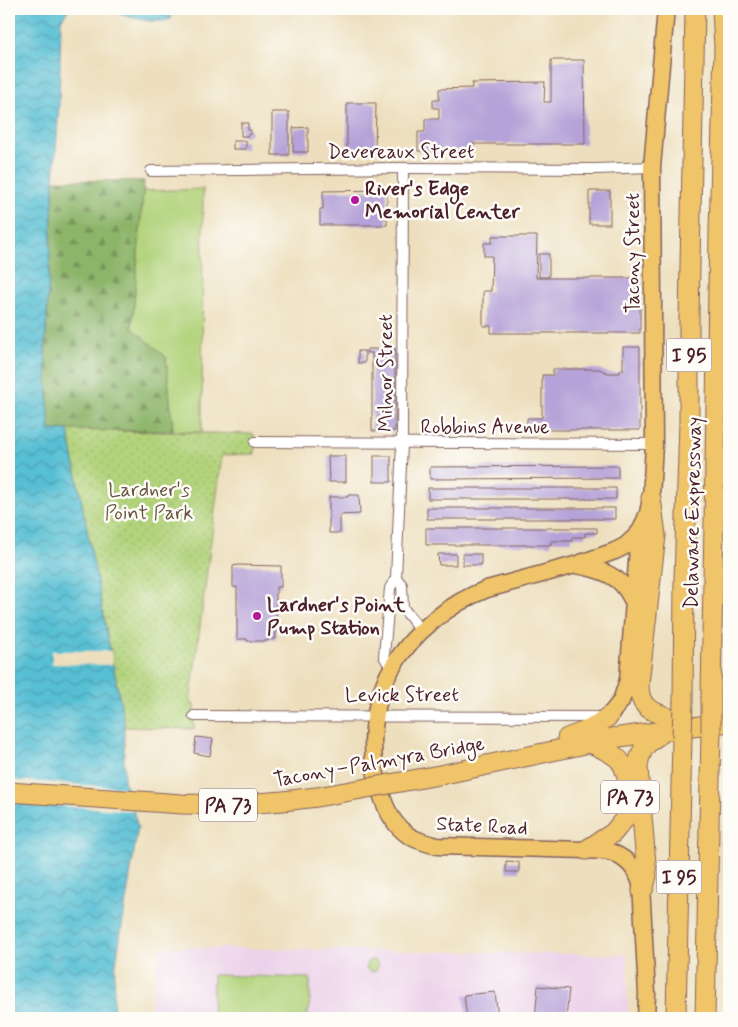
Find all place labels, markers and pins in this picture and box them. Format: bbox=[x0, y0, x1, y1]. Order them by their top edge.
place label: River's Edge Memorial Center bbox=[365, 176, 521, 226]
marker: River's Edge Memorial Center bbox=[349, 194, 361, 206]
place label: Lardner's Point Pump Station bbox=[267, 592, 407, 642]
marker: Lardner's Point Pump Station bbox=[251, 610, 263, 622]

